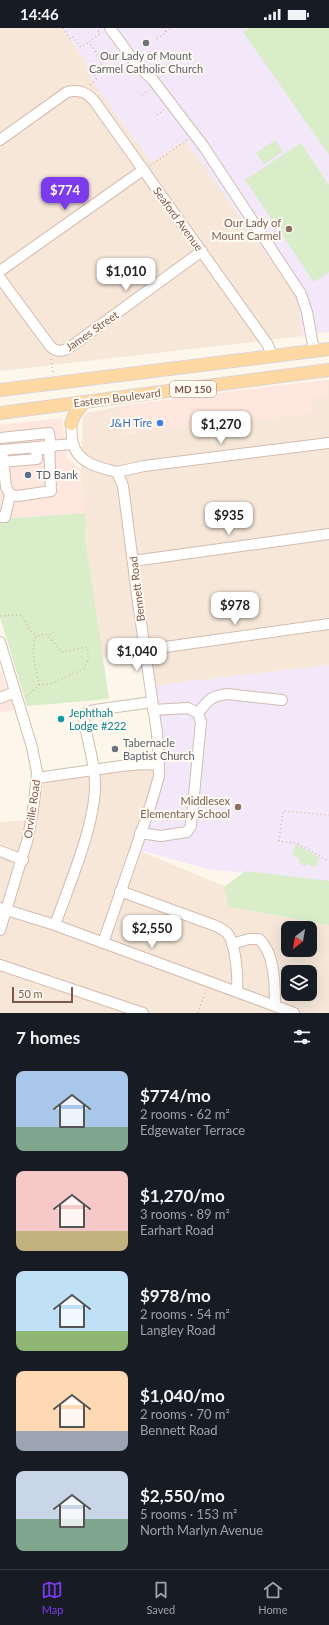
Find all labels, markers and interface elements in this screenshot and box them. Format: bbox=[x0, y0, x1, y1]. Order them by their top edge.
text: 14:46 bbox=[20, 5, 59, 23]
marker: Our Lady of Mount Carmel Catholic Church bbox=[141, 38, 151, 48]
place label: Our Lady of Mount Carmel Catholic Church bbox=[89, 49, 203, 75]
pin: $774 bbox=[41, 177, 89, 211]
text: $774 bbox=[50, 182, 80, 198]
street label: Seaford Avenue bbox=[151, 184, 206, 253]
place label: Our Lady of Mount Carmel bbox=[211, 216, 281, 242]
marker: Our Lady of Mount Carmel bbox=[284, 224, 294, 234]
pin: $1,010 bbox=[93, 258, 159, 292]
text: $1,010 bbox=[106, 263, 146, 279]
street label: James Street bbox=[63, 308, 121, 353]
road number: MD 150 bbox=[170, 381, 216, 397]
street label: Eastern Boulevard bbox=[73, 386, 161, 409]
pin: $1,270 bbox=[188, 411, 254, 445]
place label: J&H Tire bbox=[110, 416, 152, 429]
text: $1,270 bbox=[201, 416, 241, 432]
marker: J&H Tire bbox=[155, 418, 165, 428]
place label: TD Bank bbox=[36, 468, 78, 481]
marker: TD Bank bbox=[23, 470, 33, 480]
pin: $935 bbox=[205, 502, 253, 536]
text: $935 bbox=[214, 507, 244, 523]
street label: Bennett Road bbox=[126, 556, 147, 622]
pin: $978 bbox=[211, 592, 259, 626]
text: $978 bbox=[220, 597, 250, 613]
pin: $1,040 bbox=[104, 638, 170, 672]
text: $1,040 bbox=[117, 643, 157, 659]
place label: Jephthah Lodge #222 bbox=[69, 706, 126, 732]
marker: Jephthah Lodge #222 bbox=[56, 714, 66, 724]
place label: Tabernacle Baptist Church bbox=[123, 736, 195, 762]
marker: Tabernacle Baptist Church bbox=[110, 744, 120, 754]
street label: Orville Road bbox=[21, 779, 42, 839]
place label: Middlesex Elementary School bbox=[140, 794, 231, 820]
marker: Middlesex Elementary School bbox=[233, 802, 243, 812]
pin: $2,550 bbox=[119, 915, 185, 949]
text: $2,550 bbox=[132, 920, 172, 936]
north arrow bbox=[281, 921, 317, 957]
map controls bbox=[281, 921, 317, 1001]
button: layers bbox=[281, 965, 317, 1001]
scale bar bbox=[12, 985, 73, 1004]
text: 50 m bbox=[18, 987, 43, 1000]
icon: filters bbox=[291, 1026, 313, 1048]
text: 7 homes bbox=[16, 1027, 80, 1048]
text: $774/mo bbox=[140, 1085, 211, 1106]
icon: home bbox=[48, 1087, 96, 1135]
text: 2 rooms · 62 m² bbox=[140, 1106, 230, 1122]
text: Edgewater Terrace bbox=[140, 1122, 245, 1138]
text: $1,270/mo bbox=[140, 1185, 225, 1206]
icon: home bbox=[48, 1187, 96, 1235]
text: 3 rooms · 89 m² bbox=[140, 1206, 230, 1222]
text: Earhart Road bbox=[140, 1222, 214, 1238]
text: $978/mo bbox=[140, 1285, 211, 1306]
icon: home bbox=[48, 1287, 96, 1335]
text: 2 rooms · 54 m² bbox=[140, 1306, 230, 1322]
text: Langley Road bbox=[140, 1322, 215, 1338]
text: $1,040/mo bbox=[140, 1385, 225, 1406]
icon: home bbox=[48, 1387, 96, 1435]
text: 2 rooms · 70 m² bbox=[140, 1406, 230, 1422]
text: Bennett Road bbox=[140, 1422, 218, 1438]
text: $2,550/mo bbox=[140, 1485, 225, 1506]
icon: home bbox=[48, 1487, 96, 1535]
text: 5 rooms · 153 m² bbox=[140, 1506, 237, 1522]
text: North Marlyn Avenue bbox=[140, 1522, 263, 1538]
tab: Map bbox=[41, 1579, 63, 1616]
tab: Saved bbox=[146, 1579, 175, 1616]
tab: Home bbox=[258, 1579, 287, 1616]

